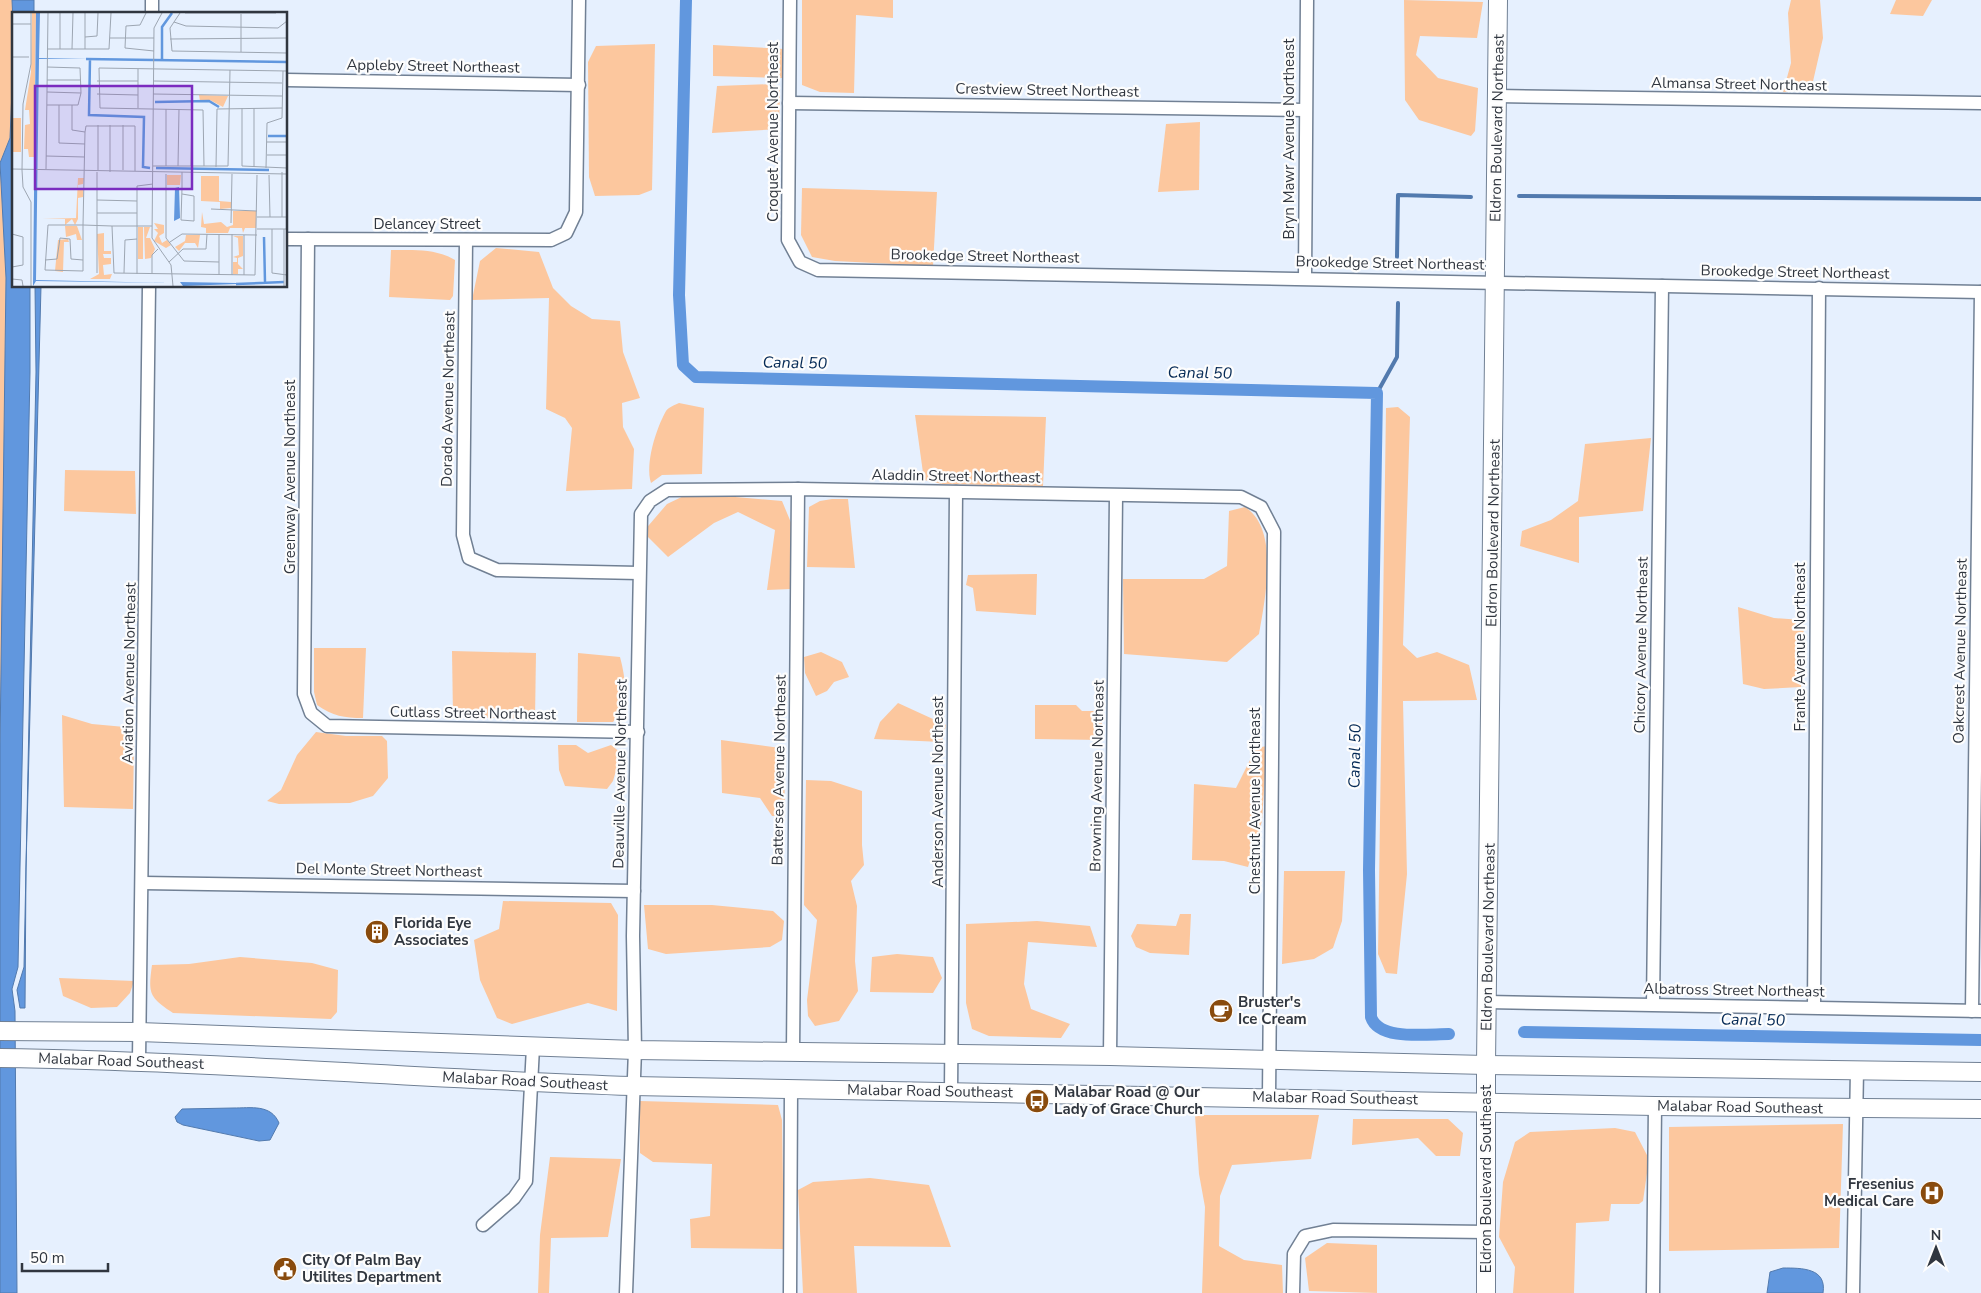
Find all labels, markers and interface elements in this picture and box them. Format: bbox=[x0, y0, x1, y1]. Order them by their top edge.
inset map bbox=[12, 12, 288, 288]
street label: Eldron Boulevard Northeast bbox=[1485, 33, 1509, 222]
street label: Bryn Mawr Avenue Northeast bbox=[1279, 38, 1299, 239]
street label: Croquet Avenue Northeast bbox=[763, 41, 783, 222]
street label: Appleby Street Northeast bbox=[346, 54, 520, 78]
street label: Almansa Street Northeast bbox=[1651, 72, 1828, 96]
street label: Crestview Street Northeast bbox=[955, 78, 1140, 102]
street label: Delancey Street bbox=[373, 214, 481, 234]
street label: Brookedge Street Northeast bbox=[890, 244, 1080, 268]
street label: Brookedge Street Northeast bbox=[1295, 251, 1485, 275]
street label: Brookedge Street Northeast bbox=[1700, 260, 1890, 284]
street label: Dorado Avenue Northeast bbox=[436, 310, 460, 487]
water label: Canal 50 bbox=[763, 351, 828, 375]
water label: Canal 50 bbox=[1168, 361, 1233, 385]
street label: Greenway Avenue Northeast bbox=[280, 379, 300, 574]
street label: Eldron Boulevard Northeast bbox=[1481, 438, 1505, 627]
street label: Aladdin Street Northeast bbox=[871, 465, 1041, 487]
street label: Chicory Avenue Northeast bbox=[1629, 556, 1653, 734]
street label: Oakcrest Avenue Northeast bbox=[1948, 557, 1972, 744]
street label: Frante Avenue Northeast bbox=[1790, 562, 1810, 732]
street label: Aviation Avenue Northeast bbox=[117, 581, 141, 764]
street label: Battersea Avenue Northeast bbox=[767, 674, 791, 866]
street label: Deauville Avenue Northeast bbox=[608, 678, 632, 869]
street label: Browning Avenue Northeast bbox=[1085, 679, 1109, 872]
street label: Anderson Avenue Northeast bbox=[928, 695, 948, 888]
street label: Cutlass Street Northeast bbox=[390, 702, 557, 724]
street label: Chestnut Avenue Northeast bbox=[1245, 707, 1265, 895]
water label: Canal 50 bbox=[1343, 723, 1367, 788]
street label: Eldron Boulevard Northeast bbox=[1476, 842, 1500, 1031]
street label: Del Monte Street Northeast bbox=[296, 858, 483, 882]
place label: Florida Eye Associates bbox=[394, 913, 471, 950]
building icon: Florida Eye Associates bbox=[364, 919, 390, 945]
street label: Albatross Street Northeast bbox=[1643, 978, 1826, 1002]
place label: Bruster's Ice Cream bbox=[1238, 992, 1307, 1029]
cafe icon: Bruster's Ice Cream bbox=[1208, 998, 1234, 1024]
water label: Canal 50 bbox=[1721, 1008, 1786, 1032]
street label: Malabar Road Southeast bbox=[38, 1048, 205, 1074]
street label: Malabar Road Southeast bbox=[442, 1067, 609, 1095]
street label: Malabar Road Southeast bbox=[847, 1080, 1014, 1102]
place label: Malabar Road @ Our Lady of Grace Church bbox=[1054, 1082, 1203, 1119]
street label: Eldron Boulevard Southeast bbox=[1476, 1084, 1496, 1273]
street label: Malabar Road Southeast bbox=[1252, 1087, 1419, 1109]
bus stop icon: Malabar Road @ Our Lady of Grace Church bbox=[1024, 1088, 1050, 1114]
street label: Malabar Road Southeast bbox=[1657, 1096, 1824, 1118]
place label: Fresenius Medical Care bbox=[1824, 1174, 1914, 1211]
hospital icon: Fresenius Medical Care bbox=[1919, 1180, 1945, 1206]
north arrow bbox=[1911, 1223, 1961, 1273]
text: N bbox=[1931, 1226, 1941, 1245]
scale bar bbox=[22, 1240, 109, 1272]
text: 50 m bbox=[30, 1248, 65, 1268]
place label: City Of Palm Bay Utilites Department bbox=[302, 1250, 441, 1287]
public building icon: City Of Palm Bay Utilites Department bbox=[272, 1256, 298, 1282]

